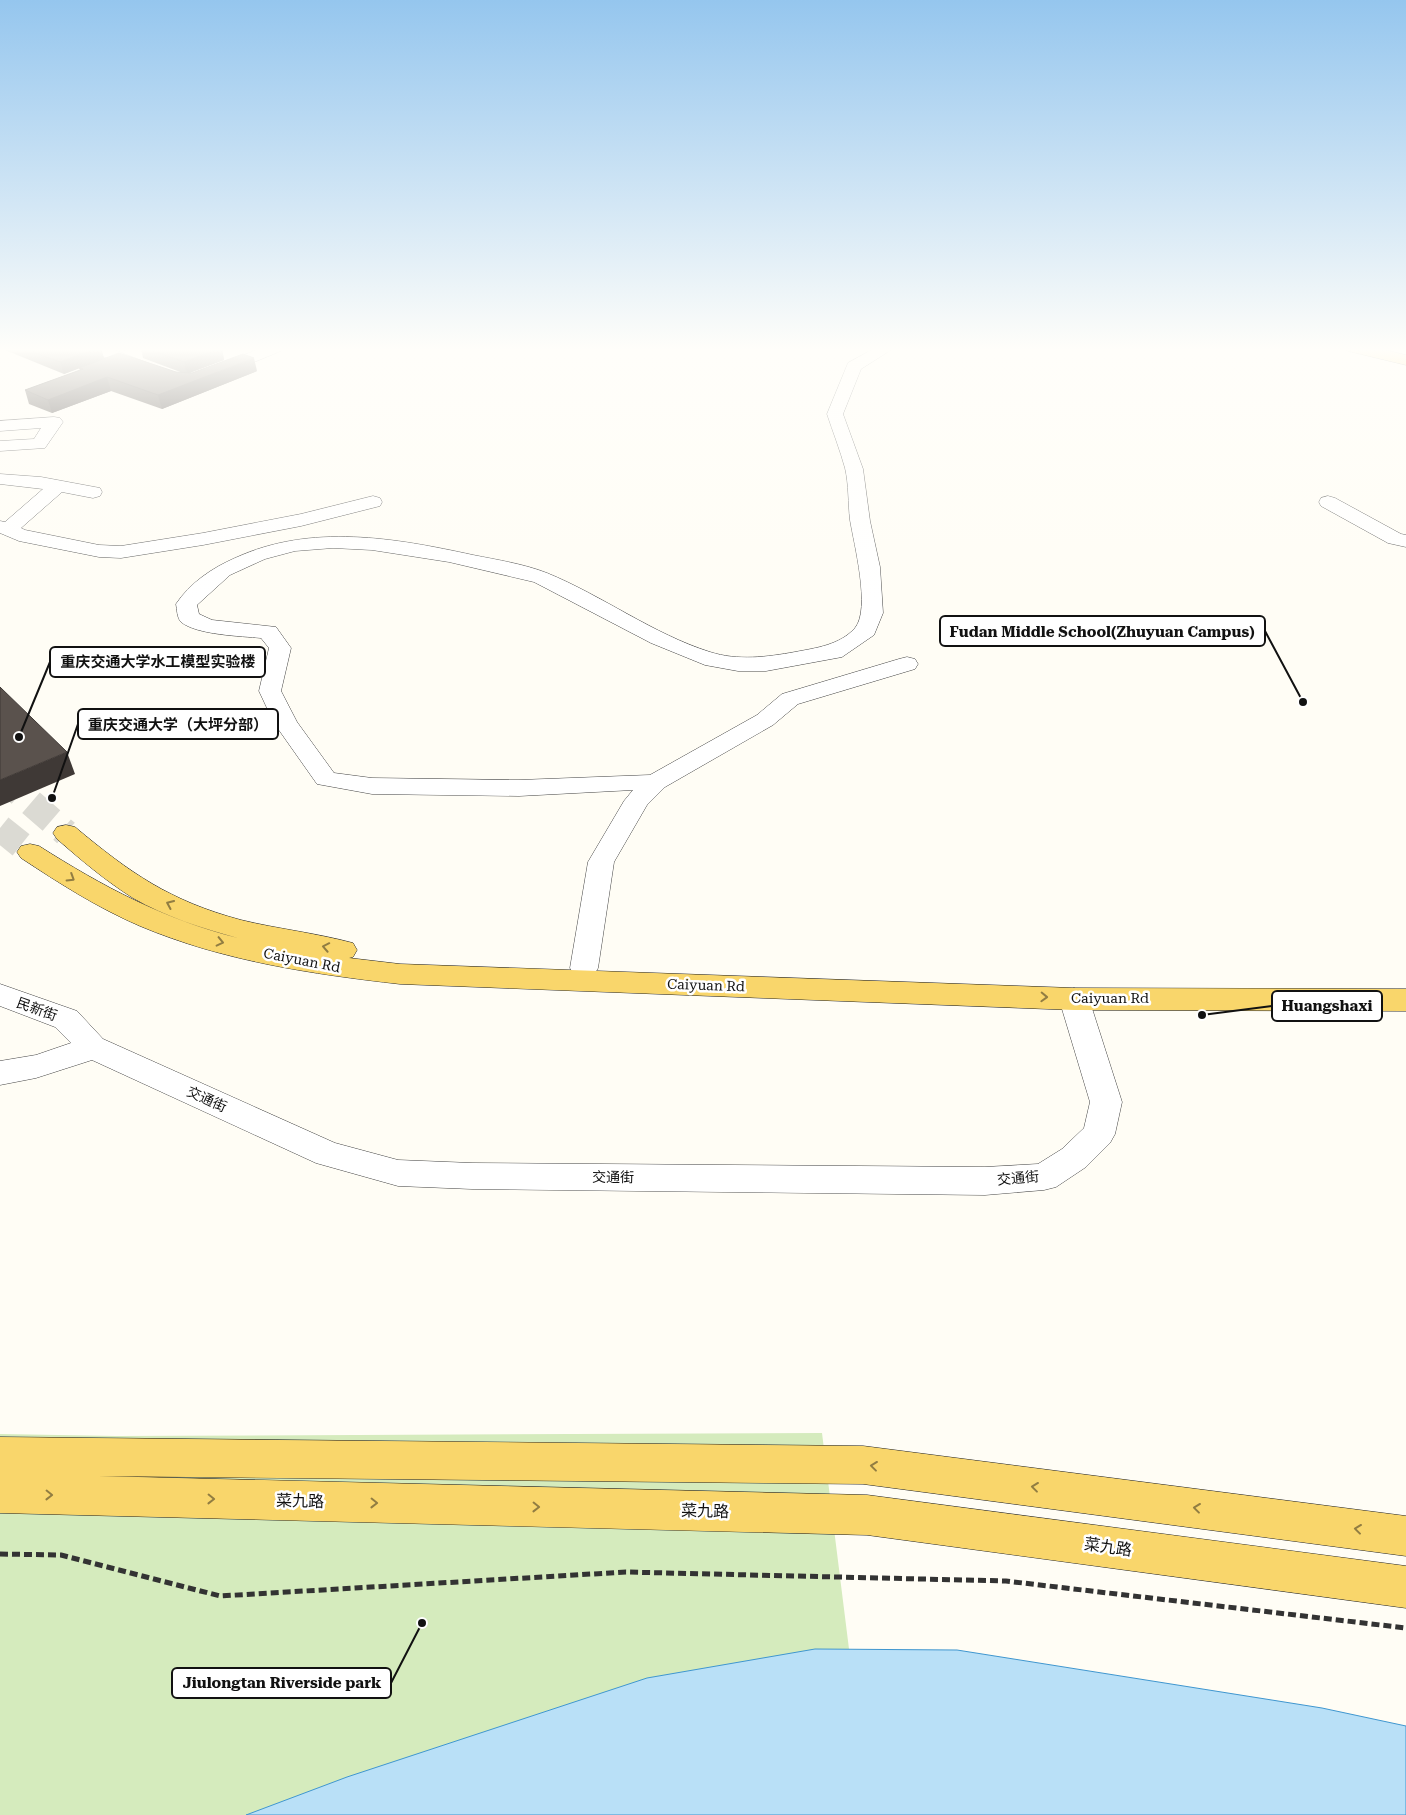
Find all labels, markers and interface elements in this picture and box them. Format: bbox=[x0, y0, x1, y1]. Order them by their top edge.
callout: Fudan Middle School(Zhuyuan Campus) bbox=[940, 616, 1265, 646]
text: Fudan Middle School(Zhuyuan Campus) bbox=[949, 623, 1255, 641]
callout: 重庆交通大学水工模型实验楼 bbox=[50, 647, 265, 677]
text: 重庆交通大学水工模型实验楼 bbox=[60, 653, 256, 671]
callout: 重庆交通大学（大坪分部） bbox=[78, 709, 278, 739]
text: 重庆交通大学（大坪分部） bbox=[88, 716, 268, 734]
one-way arrow bbox=[66, 872, 75, 882]
one-way arrow bbox=[166, 900, 175, 910]
one-way arrow bbox=[215, 936, 224, 947]
one-way arrow bbox=[322, 942, 330, 953]
street label: Caiyuan Rd bbox=[262, 945, 342, 975]
street label: Caiyuan Rd bbox=[667, 976, 745, 994]
street label: Caiyuan Rd bbox=[1071, 990, 1149, 1006]
callout: Huangshaxi bbox=[1272, 991, 1382, 1021]
one-way arrow bbox=[1040, 992, 1048, 1003]
street label: 民新街 bbox=[15, 994, 59, 1024]
text: Huangshaxi bbox=[1282, 997, 1372, 1015]
street label: 交通街 bbox=[185, 1083, 229, 1115]
street label: 交通街 bbox=[996, 1168, 1040, 1188]
street label: 交通街 bbox=[592, 1169, 634, 1185]
one-way arrow bbox=[870, 1461, 878, 1472]
one-way arrow bbox=[1031, 1482, 1039, 1493]
one-way arrow bbox=[45, 1489, 53, 1500]
street label: 菜九路 bbox=[276, 1491, 324, 1511]
one-way arrow bbox=[207, 1493, 215, 1504]
one-way arrow bbox=[370, 1497, 378, 1508]
street label: 菜九路 bbox=[681, 1501, 729, 1521]
one-way arrow bbox=[532, 1502, 540, 1512]
one-way arrow bbox=[1192, 1503, 1200, 1514]
one-way arrow bbox=[1353, 1524, 1361, 1535]
street label: 菜九路 bbox=[1083, 1534, 1133, 1560]
callout: Jiulongtan Riverside park bbox=[172, 1668, 391, 1698]
text: Jiulongtan Riverside park bbox=[183, 1674, 382, 1692]

